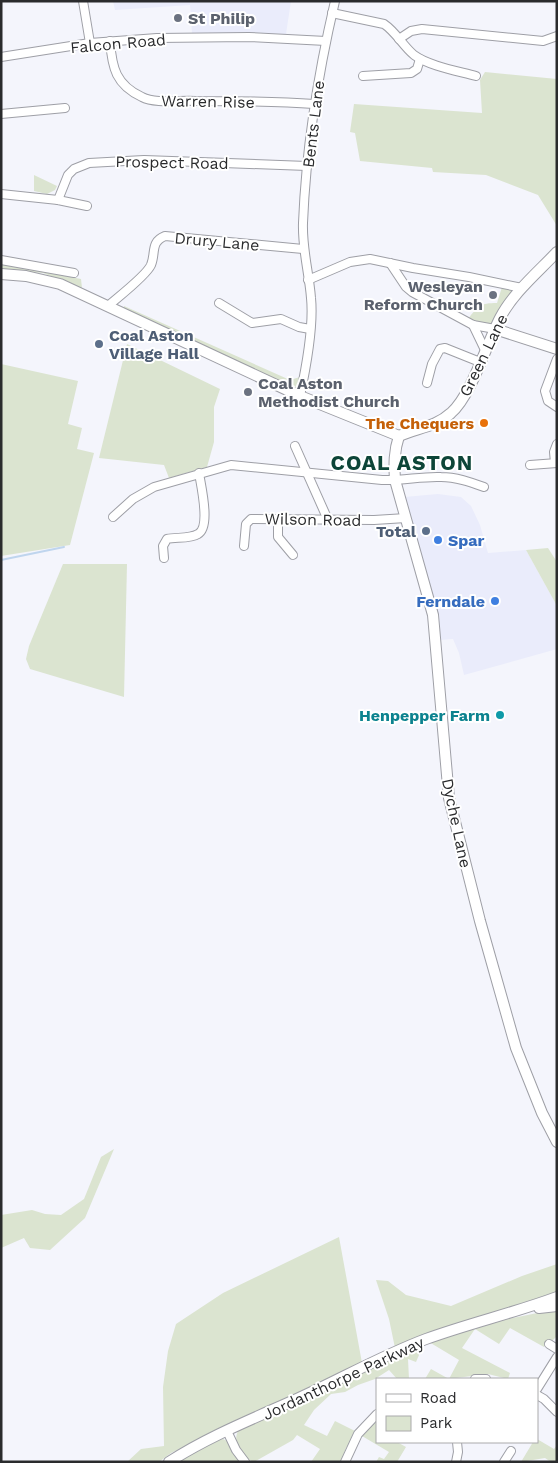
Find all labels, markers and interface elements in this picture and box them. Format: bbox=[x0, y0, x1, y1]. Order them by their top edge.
place label: St Philip bbox=[188, 9, 255, 28]
marker: St Philip bbox=[172, 12, 184, 24]
street label: Falcon Road bbox=[69, 30, 167, 57]
street label: Bents Lane bbox=[299, 79, 328, 169]
street label: Warren Rise bbox=[161, 91, 255, 112]
street label: Prospect Road bbox=[115, 152, 229, 173]
street label: Drury Lane bbox=[174, 228, 260, 255]
place label: Wesleyan Reform Church bbox=[364, 277, 483, 314]
marker: Wesleyan Reform Church bbox=[487, 289, 499, 301]
street label: Green Lane bbox=[455, 311, 512, 400]
place label: Coal Aston Village Hall bbox=[109, 326, 200, 363]
marker: Coal Aston Village Hall bbox=[93, 338, 105, 350]
place label: Coal Aston Methodist Church bbox=[258, 374, 400, 411]
marker: Coal Aston Methodist Church bbox=[242, 386, 254, 398]
place label: The Chequers bbox=[365, 414, 474, 433]
marker: The Chequers bbox=[478, 417, 490, 429]
district label: COAL ASTON bbox=[331, 450, 473, 475]
street label: Wilson Road bbox=[264, 509, 362, 530]
place label: Total bbox=[376, 522, 417, 541]
marker: Total bbox=[420, 525, 432, 537]
place label: Spar bbox=[448, 531, 485, 550]
marker: Spar bbox=[432, 534, 444, 546]
place label: Ferndale bbox=[416, 592, 485, 611]
marker: Ferndale bbox=[489, 595, 501, 607]
place label: Henpepper Farm bbox=[359, 706, 490, 725]
marker: Henpepper Farm bbox=[494, 709, 506, 721]
street label: Dyche Lane bbox=[438, 777, 475, 870]
street label: Jordanthorpe Parkway bbox=[260, 1332, 427, 1424]
legend bbox=[376, 1378, 538, 1443]
text: Road bbox=[420, 1389, 457, 1407]
text: Park bbox=[420, 1414, 453, 1432]

